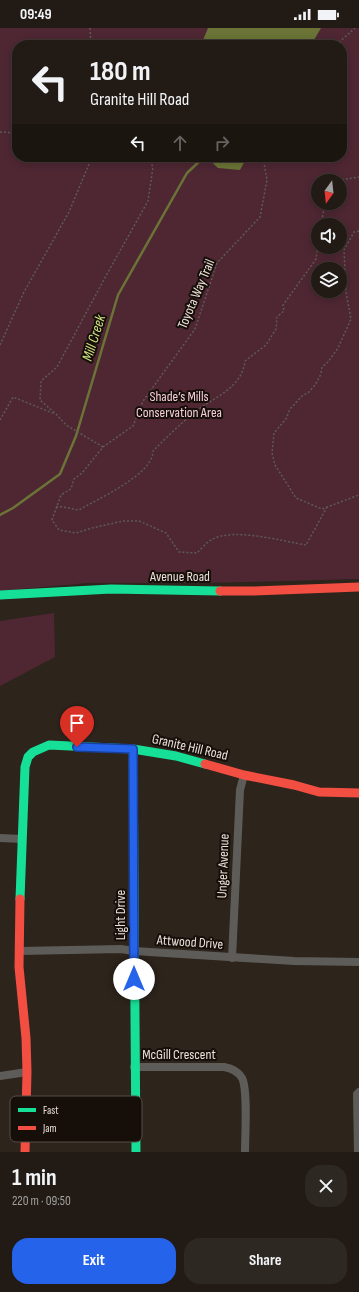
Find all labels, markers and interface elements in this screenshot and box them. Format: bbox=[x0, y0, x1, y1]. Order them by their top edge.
text: 09:49 bbox=[20, 5, 52, 24]
text: 180 m bbox=[90, 55, 150, 88]
icon: left bbox=[24, 56, 76, 108]
text: Granite Hill Road bbox=[90, 89, 189, 110]
icon: left bbox=[127, 132, 149, 154]
icon: ahead bbox=[169, 132, 191, 154]
icon: right bbox=[211, 132, 233, 154]
north arrow bbox=[311, 174, 347, 210]
map controls bbox=[311, 174, 347, 298]
button: sound bbox=[311, 218, 347, 254]
street label: Toyota Way Trail bbox=[174, 257, 218, 331]
button: layers bbox=[311, 262, 347, 298]
water label: Mill Creek bbox=[78, 312, 110, 364]
park label: Shade’s Mills Conservation Area bbox=[136, 388, 222, 421]
street label: Avenue Road bbox=[149, 568, 210, 585]
pin bbox=[60, 706, 94, 747]
icon: arrive bbox=[66, 712, 88, 734]
street label: Granite Hill Road bbox=[150, 730, 230, 764]
street label: Unger Avenue bbox=[213, 833, 233, 899]
street label: Light Drive bbox=[112, 890, 129, 940]
street label: Attwood Drive bbox=[155, 931, 224, 953]
position arrow bbox=[113, 958, 155, 1000]
street label: McGill Crescent bbox=[142, 1046, 216, 1063]
legend bbox=[10, 1096, 142, 1142]
text: Fast bbox=[43, 1104, 59, 1117]
text: Jam bbox=[42, 1122, 57, 1135]
text: 1 min bbox=[12, 1163, 57, 1192]
button: close bbox=[305, 1165, 347, 1207]
text: 220 m · 09:50 bbox=[12, 1193, 71, 1209]
button: Exit bbox=[12, 1238, 176, 1284]
button: Share bbox=[184, 1238, 347, 1284]

